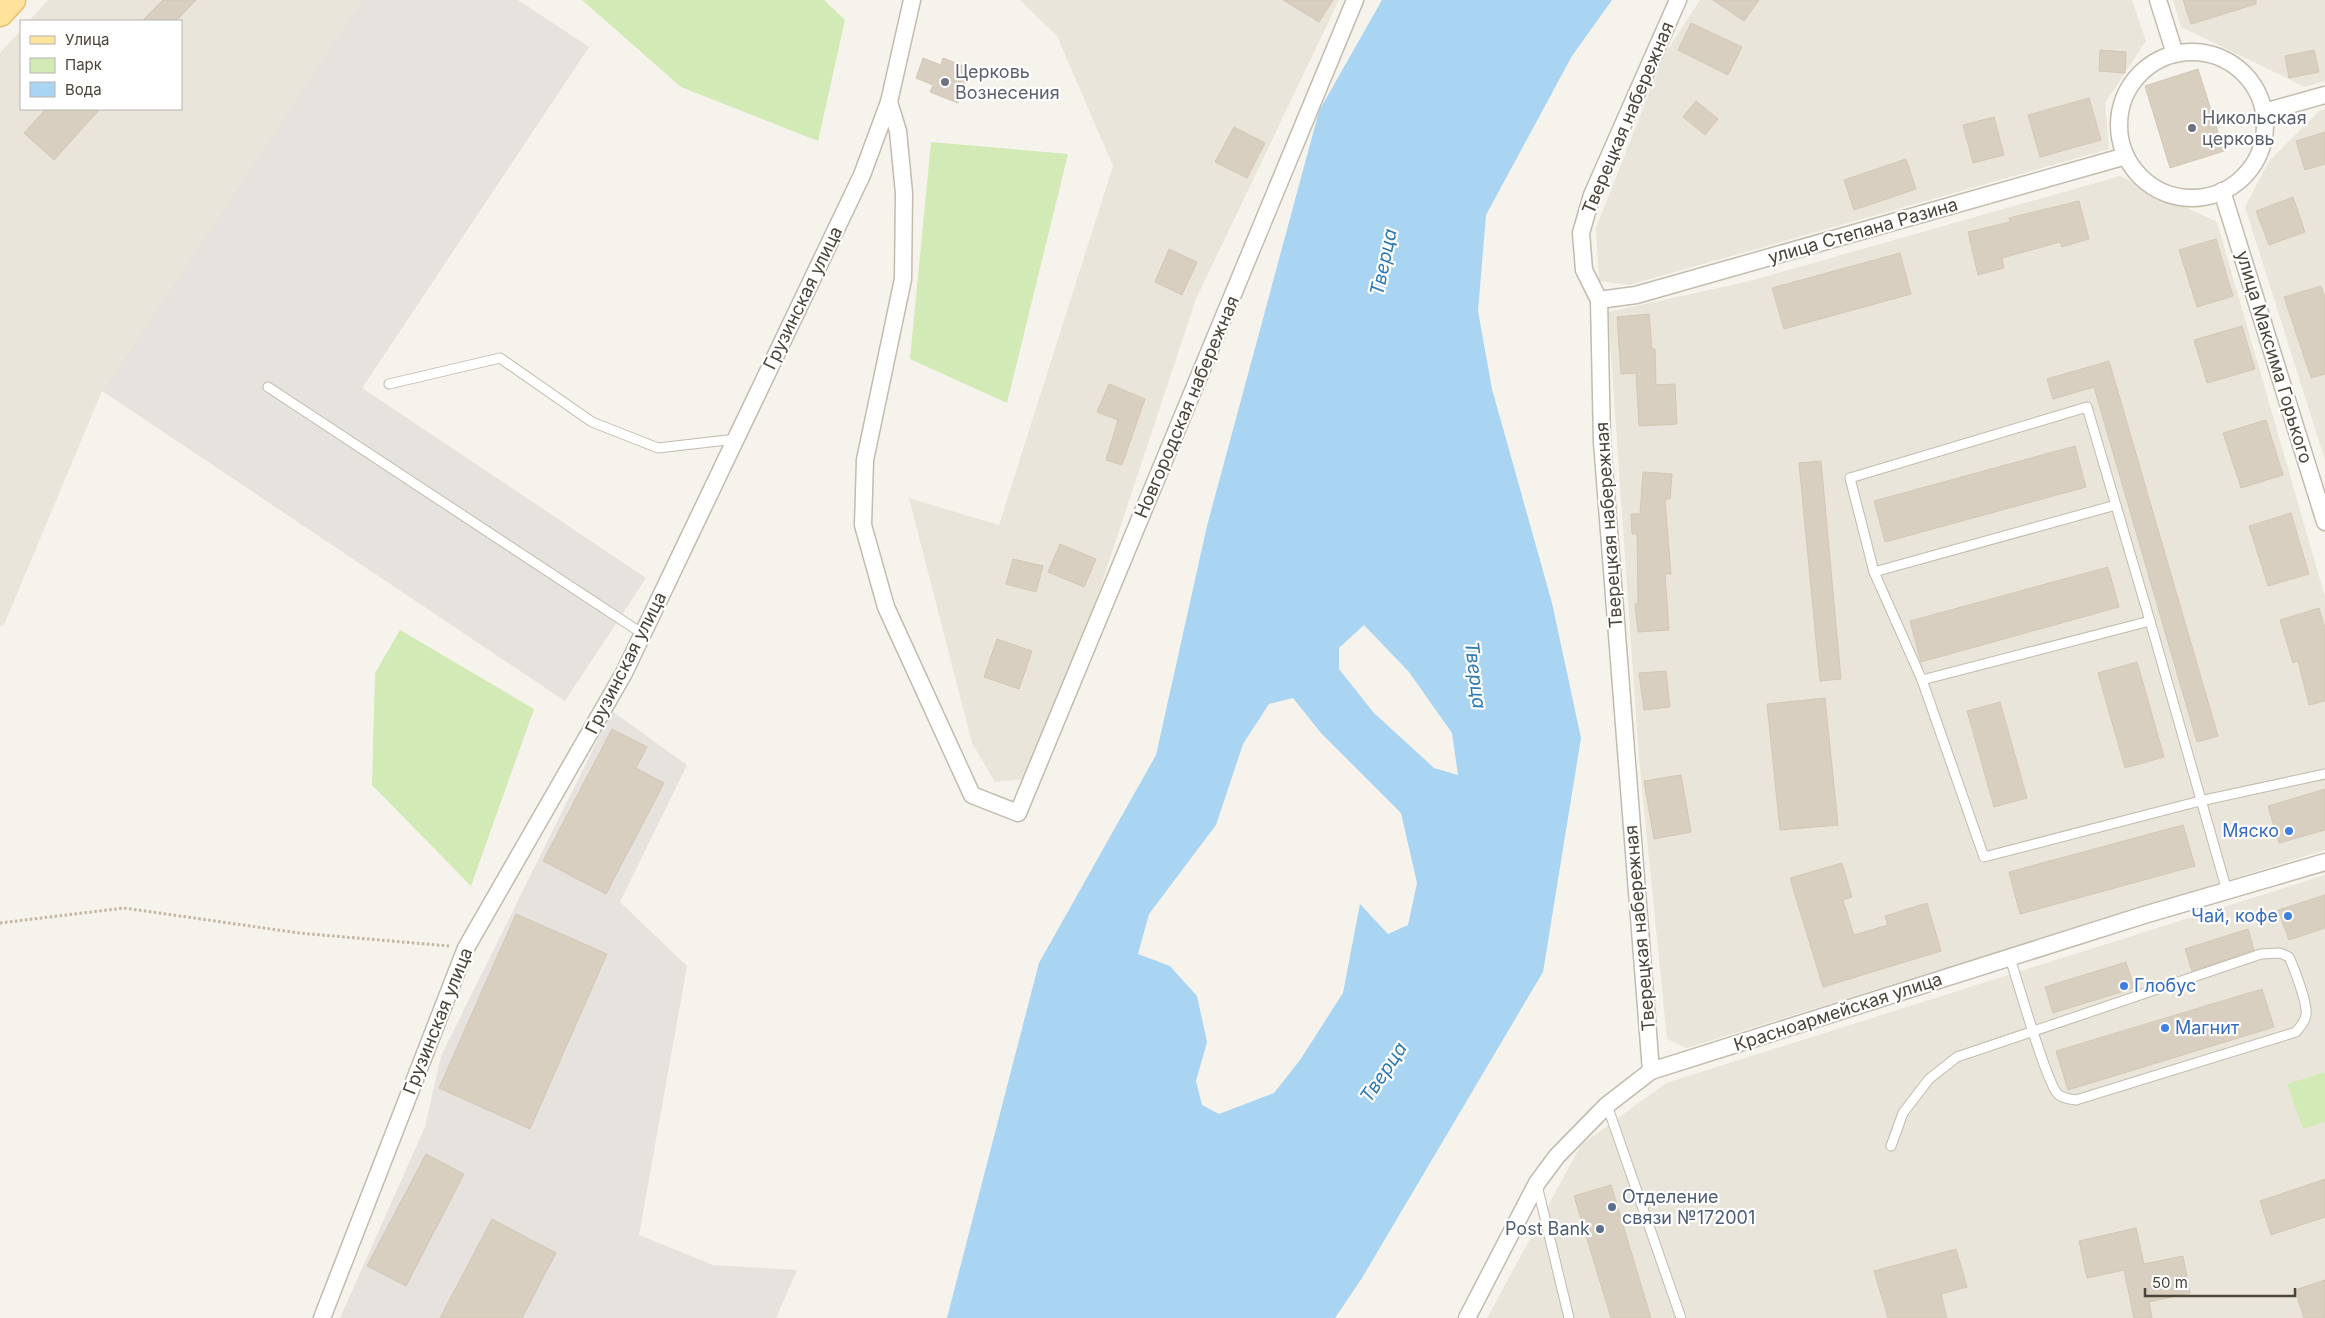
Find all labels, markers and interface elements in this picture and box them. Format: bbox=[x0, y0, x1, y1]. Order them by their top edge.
street label: Тверецкая набережная bbox=[1577, 19, 1678, 217]
legend bbox=[20, 20, 182, 110]
text: Улица bbox=[65, 30, 109, 49]
text: Парк bbox=[65, 55, 102, 74]
place label: Церковь Вознесения bbox=[955, 61, 1060, 103]
marker: Церковь Вознесения bbox=[939, 76, 951, 88]
text: Вода bbox=[65, 80, 102, 99]
place label: Никольская церковь bbox=[2202, 107, 2307, 149]
marker: Никольская церковь bbox=[2186, 122, 2198, 134]
street label: улица Степана Разина bbox=[1766, 193, 1960, 268]
street label: Грузинская улица bbox=[759, 223, 846, 373]
water label: Тверца bbox=[1365, 226, 1402, 298]
street label: улица Максима Горького bbox=[2232, 248, 2317, 466]
street label: Новгородская набережная bbox=[1130, 293, 1243, 521]
street label: Тверецкая набережная bbox=[1591, 421, 1626, 629]
street label: Грузинская улица bbox=[581, 588, 670, 737]
water label: Тверца bbox=[1460, 640, 1491, 710]
place label: Мяско bbox=[2222, 820, 2279, 841]
street label: Тверецкая набережная bbox=[1620, 824, 1659, 1032]
marker: Мяско bbox=[2283, 825, 2295, 837]
place label: Чай, кофе bbox=[2191, 905, 2278, 926]
marker: Чай, кофе bbox=[2282, 910, 2294, 922]
street label: Грузинская улица bbox=[399, 944, 477, 1097]
street label: Красноармейская улица bbox=[1731, 968, 1945, 1055]
place label: Глобус bbox=[2134, 975, 2196, 996]
marker: Глобус bbox=[2118, 980, 2130, 992]
place label: Магнит bbox=[2175, 1017, 2240, 1038]
marker: Магнит bbox=[2159, 1022, 2171, 1034]
water label: Тверца bbox=[1355, 1038, 1412, 1107]
place label: Отделение связи №172001 bbox=[1622, 1186, 1755, 1228]
marker: Отделение связи №172001 bbox=[1606, 1201, 1618, 1213]
place label: Post Bank bbox=[1505, 1218, 1590, 1239]
marker: Post Bank bbox=[1594, 1223, 1606, 1235]
scale bar bbox=[2145, 1266, 2295, 1298]
text: 50 m bbox=[2152, 1273, 2188, 1292]

